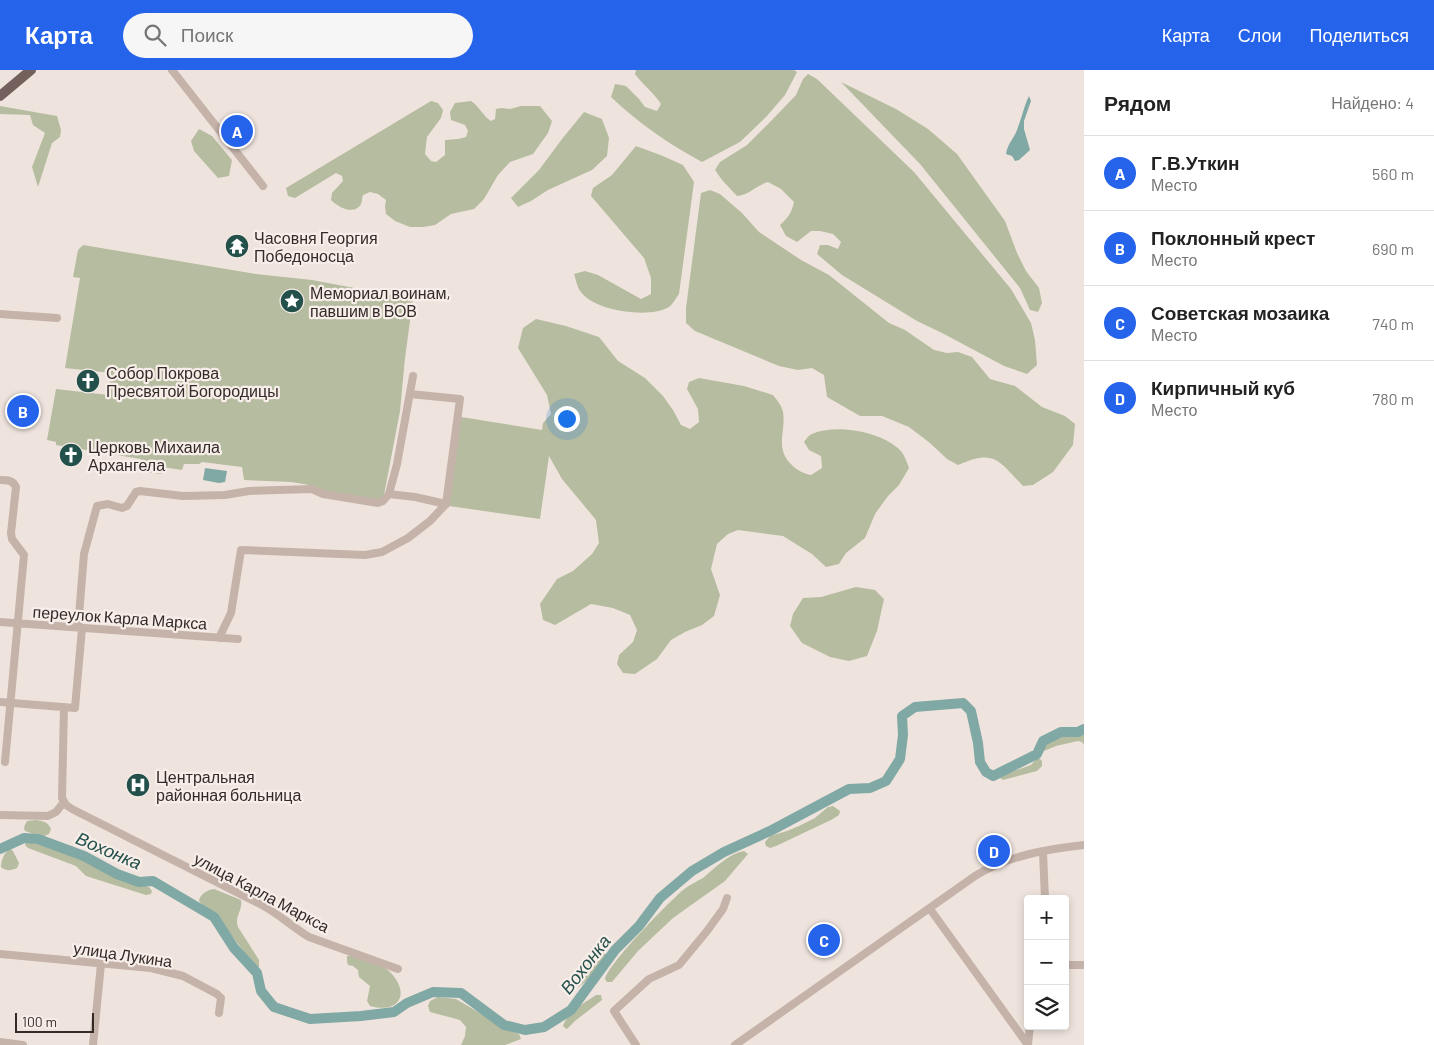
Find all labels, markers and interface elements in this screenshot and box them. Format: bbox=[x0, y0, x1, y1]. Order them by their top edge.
search box bbox=[123, 13, 473, 58]
text: Карта bbox=[25, 20, 93, 49]
icon: search bbox=[141, 21, 169, 49]
text: Поиск bbox=[181, 23, 233, 46]
text: Карта bbox=[1162, 24, 1210, 46]
text: Слои bbox=[1238, 24, 1282, 46]
text: Поделиться bbox=[1310, 24, 1409, 46]
text: Рядом bbox=[1104, 90, 1171, 115]
text: Найдено: 4 bbox=[1331, 93, 1414, 112]
pin: A bbox=[221, 112, 253, 150]
text: Г.В.Уткин bbox=[1151, 151, 1240, 174]
text: A bbox=[1115, 164, 1125, 183]
text: 560 m bbox=[1372, 164, 1414, 183]
text: Место bbox=[1151, 175, 1197, 194]
text: Поклонный крест bbox=[1151, 226, 1315, 249]
place label: Часовня Георгия Победоносца bbox=[254, 228, 378, 265]
temple icon: Часовня Георгия Победоносца bbox=[224, 233, 250, 259]
text: B bbox=[1115, 239, 1125, 258]
text: 690 m bbox=[1372, 239, 1414, 258]
text: Место bbox=[1151, 250, 1197, 269]
place label: Мемориал воинам, павшим в ВОВ bbox=[310, 283, 451, 320]
place icon: Мемориал воинам, павшим в ВОВ bbox=[279, 288, 305, 314]
text: Советская мозаика bbox=[1151, 301, 1329, 324]
text: C bbox=[1115, 314, 1125, 333]
text: 740 m bbox=[1372, 314, 1414, 333]
text: Место bbox=[1151, 325, 1197, 344]
place label: Собор Покрова Пресвятой Богородицы bbox=[106, 363, 279, 400]
church icon: Собор Покрова Пресвятой Богородицы bbox=[75, 368, 101, 394]
text: Кирпичный куб bbox=[1151, 376, 1295, 399]
text: D bbox=[1115, 389, 1125, 408]
text: 780 m bbox=[1373, 389, 1414, 408]
pin: B bbox=[7, 392, 39, 430]
text: Место bbox=[1151, 400, 1197, 419]
your location bbox=[554, 406, 580, 432]
place label: Церковь Михаила Архангела bbox=[88, 437, 220, 474]
church icon: Церковь Михаила Архангела bbox=[58, 442, 84, 468]
street label: переулок Карла Маркса bbox=[32, 601, 208, 633]
place label: Центральная районная больница bbox=[156, 767, 301, 804]
hospital icon: Центральная районная больница bbox=[125, 772, 151, 798]
water label: Вохонка bbox=[73, 826, 145, 874]
pin: D bbox=[978, 832, 1010, 870]
street label: улица Карла Маркса bbox=[191, 848, 333, 936]
map controls bbox=[1024, 895, 1069, 1030]
button: + bbox=[1024, 895, 1069, 940]
pin: C bbox=[808, 921, 840, 959]
water label: Вохонка bbox=[555, 930, 615, 998]
street label: улица Лукина bbox=[72, 938, 174, 970]
button: − bbox=[1024, 940, 1069, 985]
button: layers bbox=[1024, 985, 1069, 1030]
scale bar bbox=[15, 1010, 94, 1033]
text: 100 m bbox=[22, 1013, 57, 1030]

